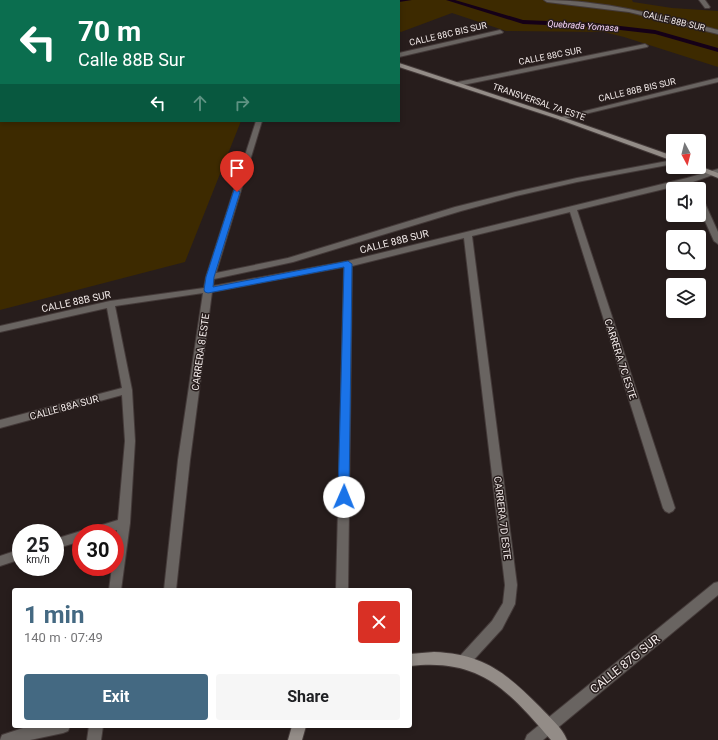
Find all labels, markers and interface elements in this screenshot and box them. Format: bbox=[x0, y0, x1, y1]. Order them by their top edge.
street label: CALLE 88B SUR bbox=[642, 9, 706, 33]
text: 70 m bbox=[78, 15, 141, 48]
icon: left bbox=[12, 16, 64, 68]
water label: Quebrada Yomasa bbox=[547, 19, 619, 33]
street label: CALLE 88C BIS SUR bbox=[408, 20, 488, 48]
street label: CALLE 88C SUR bbox=[518, 45, 583, 67]
text: Calle 88B Sur bbox=[78, 49, 185, 70]
street label: CALLE 88B BIS SUR bbox=[597, 76, 677, 104]
street label: TRANSVERSAL 7A ESTE bbox=[491, 81, 587, 123]
icon: left bbox=[147, 92, 169, 114]
icon: ahead bbox=[189, 92, 211, 114]
icon: right bbox=[231, 92, 253, 114]
north arrow bbox=[666, 134, 706, 174]
map controls bbox=[666, 134, 706, 318]
pin bbox=[220, 151, 254, 192]
icon: arrive bbox=[226, 157, 248, 179]
button: sound bbox=[666, 182, 706, 222]
street label: CALLE 88B SUR bbox=[359, 228, 430, 255]
button: search bbox=[666, 230, 706, 270]
button: layers bbox=[666, 278, 706, 318]
street label: CALLE 88B SUR bbox=[40, 289, 112, 314]
street label: CARRERA 8 ESTE bbox=[190, 313, 211, 391]
street label: CARRERA 7C ESTE bbox=[602, 317, 639, 401]
street label: CALLE 88A SUR bbox=[29, 393, 100, 422]
position arrow bbox=[323, 476, 365, 518]
street label: CARRERA 7D ESTE bbox=[492, 476, 513, 561]
speed limit sign: 30 bbox=[72, 524, 124, 576]
text: 25 bbox=[27, 533, 49, 557]
text: km/h bbox=[26, 554, 50, 565]
text: 1 min bbox=[24, 601, 84, 629]
button: close bbox=[358, 601, 400, 643]
text: 140 m · 07:49 bbox=[24, 630, 103, 645]
street label: CALLE 87G SUR bbox=[587, 631, 663, 696]
button: Exit bbox=[24, 674, 208, 720]
button: Share bbox=[216, 674, 400, 720]

